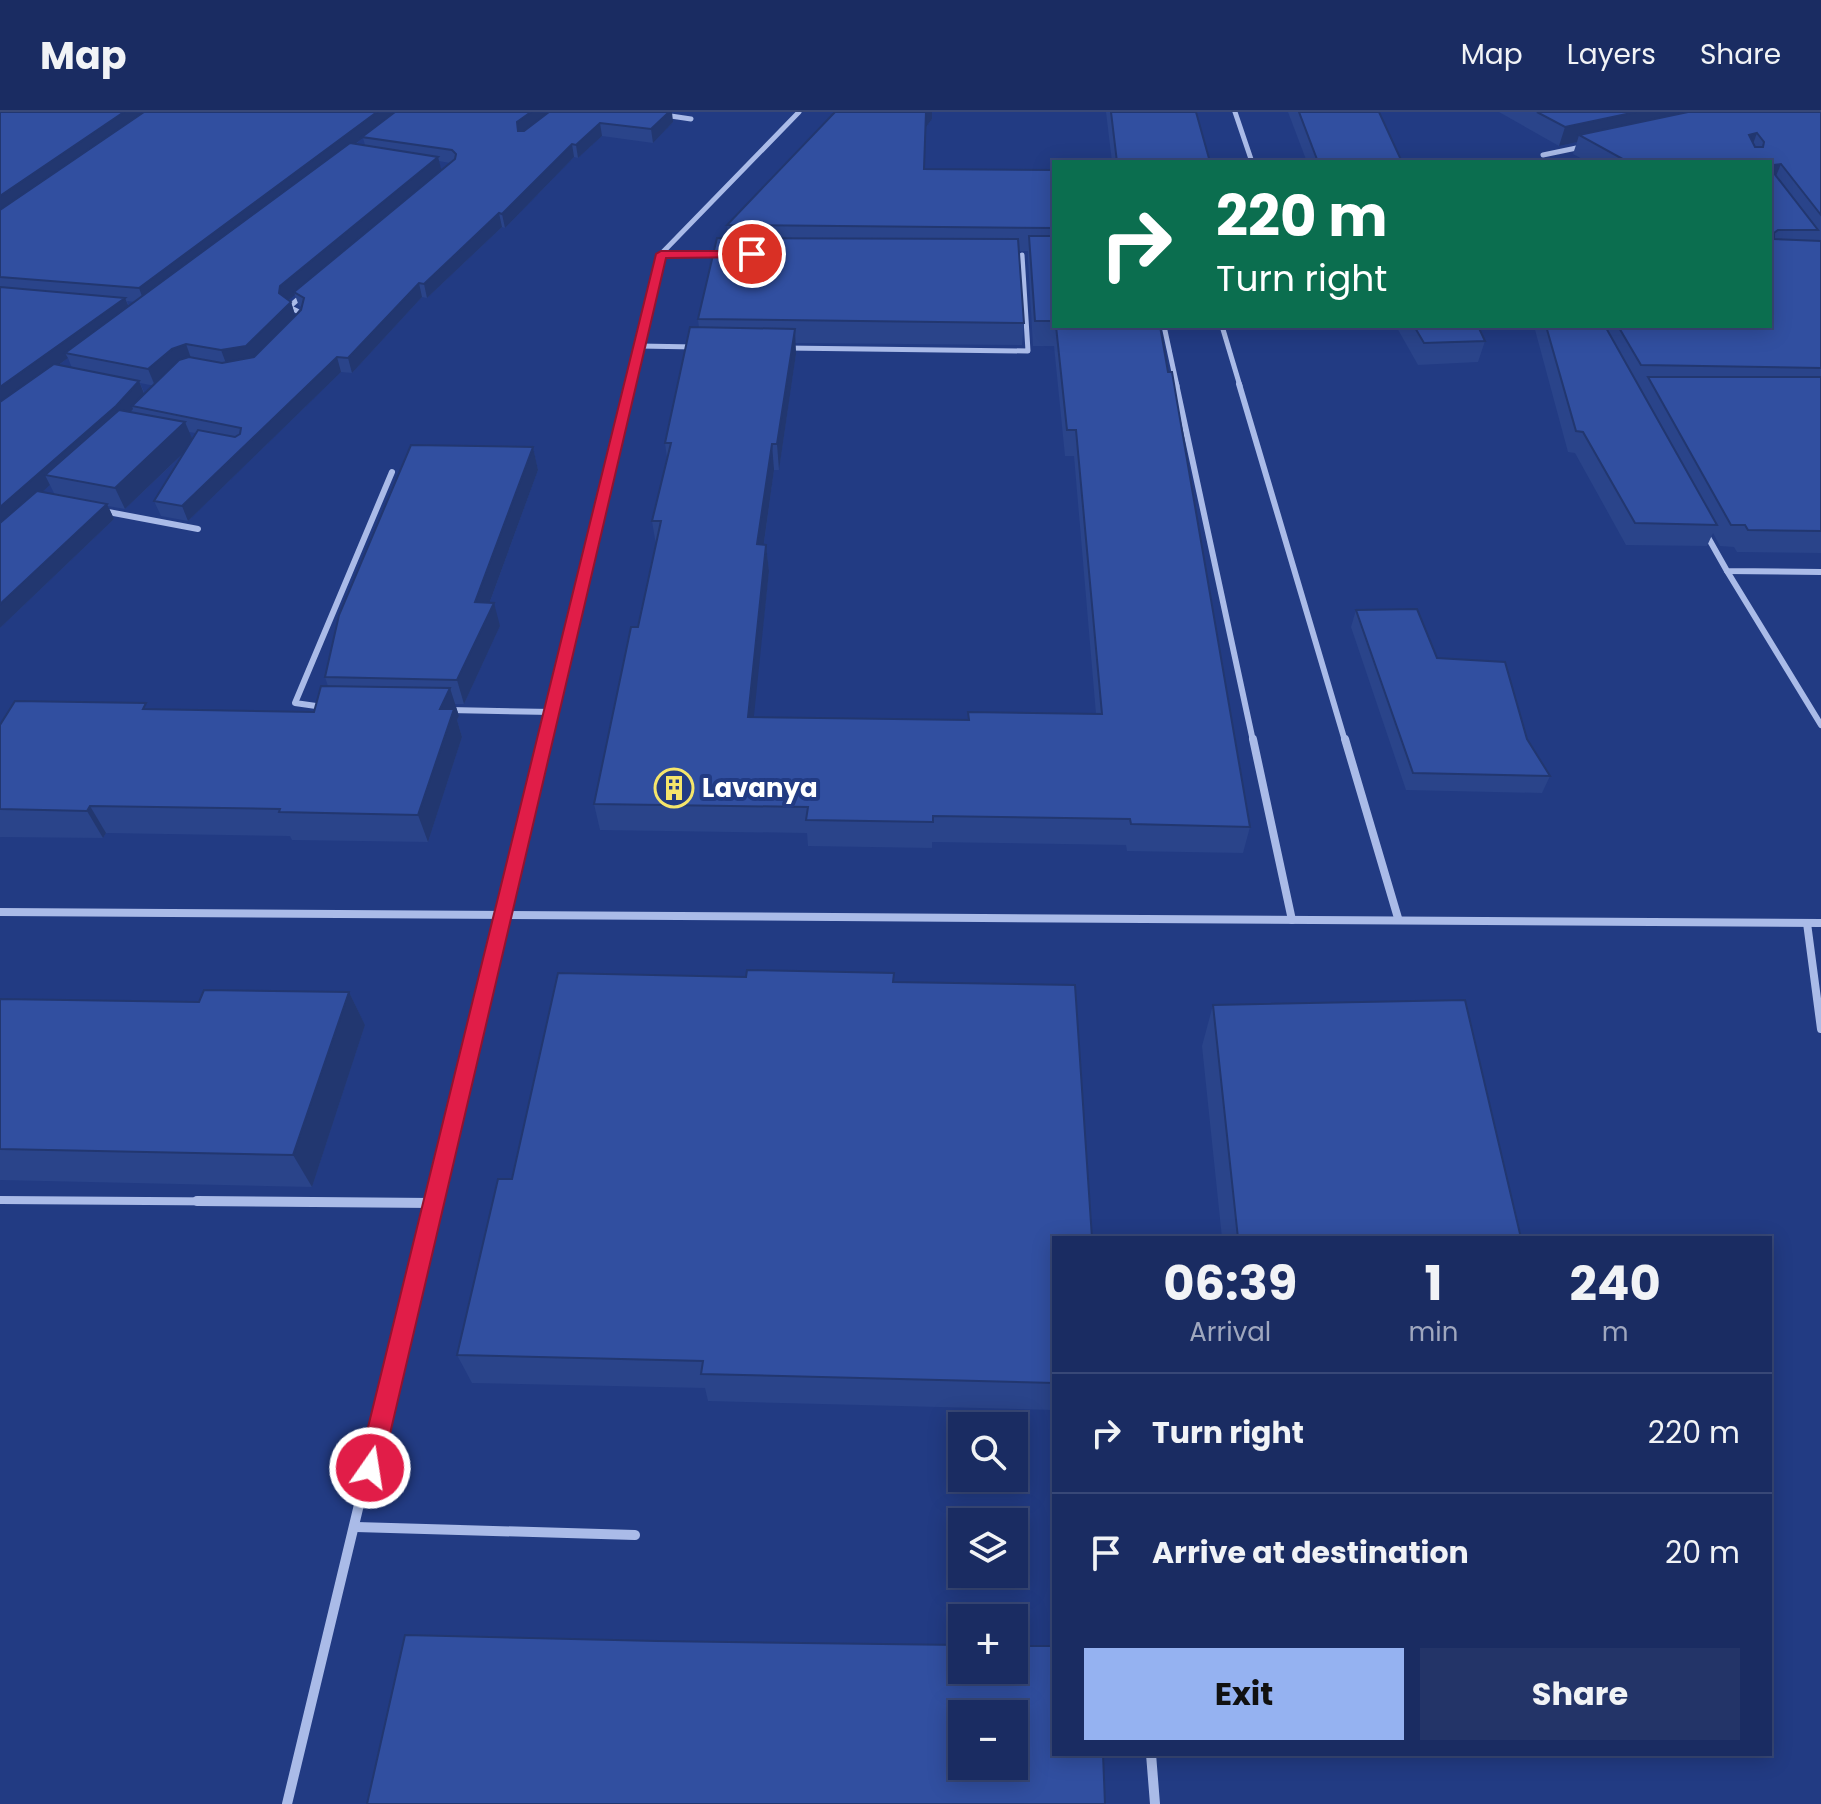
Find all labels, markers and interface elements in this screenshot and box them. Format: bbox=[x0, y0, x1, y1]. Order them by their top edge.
text: Map bbox=[40, 29, 127, 82]
text: Map bbox=[1461, 35, 1523, 74]
text: Layers bbox=[1567, 35, 1656, 74]
text: Share bbox=[1700, 35, 1781, 74]
text: 220 m bbox=[1216, 177, 1388, 256]
icon: right bbox=[1084, 192, 1188, 296]
pin bbox=[718, 220, 786, 288]
icon: arrive bbox=[730, 232, 774, 276]
text: Turn right bbox=[1216, 253, 1387, 304]
building icon: Lavanya bbox=[653, 767, 695, 809]
place label: Lavanya bbox=[702, 770, 818, 806]
text: 06:39 bbox=[1163, 1250, 1297, 1317]
text: 1 bbox=[1424, 1250, 1442, 1317]
text: 240 bbox=[1570, 1250, 1661, 1317]
text: Arrival bbox=[1189, 1314, 1271, 1350]
text: min bbox=[1409, 1314, 1458, 1350]
text: m bbox=[1602, 1314, 1629, 1350]
icon: right bbox=[1084, 1411, 1128, 1455]
text: Turn right bbox=[1152, 1411, 1304, 1454]
text: 220 m bbox=[1648, 1411, 1740, 1454]
map controls bbox=[948, 1412, 1028, 1780]
button: search bbox=[948, 1412, 1028, 1492]
position arrow bbox=[328, 1426, 412, 1510]
button: layers bbox=[948, 1508, 1028, 1588]
icon: arrive bbox=[1084, 1531, 1128, 1575]
text: Arrive at destination bbox=[1152, 1531, 1469, 1574]
text: 20 m bbox=[1665, 1531, 1740, 1574]
button: + bbox=[948, 1604, 1028, 1684]
button: Exit bbox=[1084, 1648, 1404, 1740]
button: Share bbox=[1420, 1648, 1740, 1740]
button: − bbox=[948, 1700, 1028, 1780]

